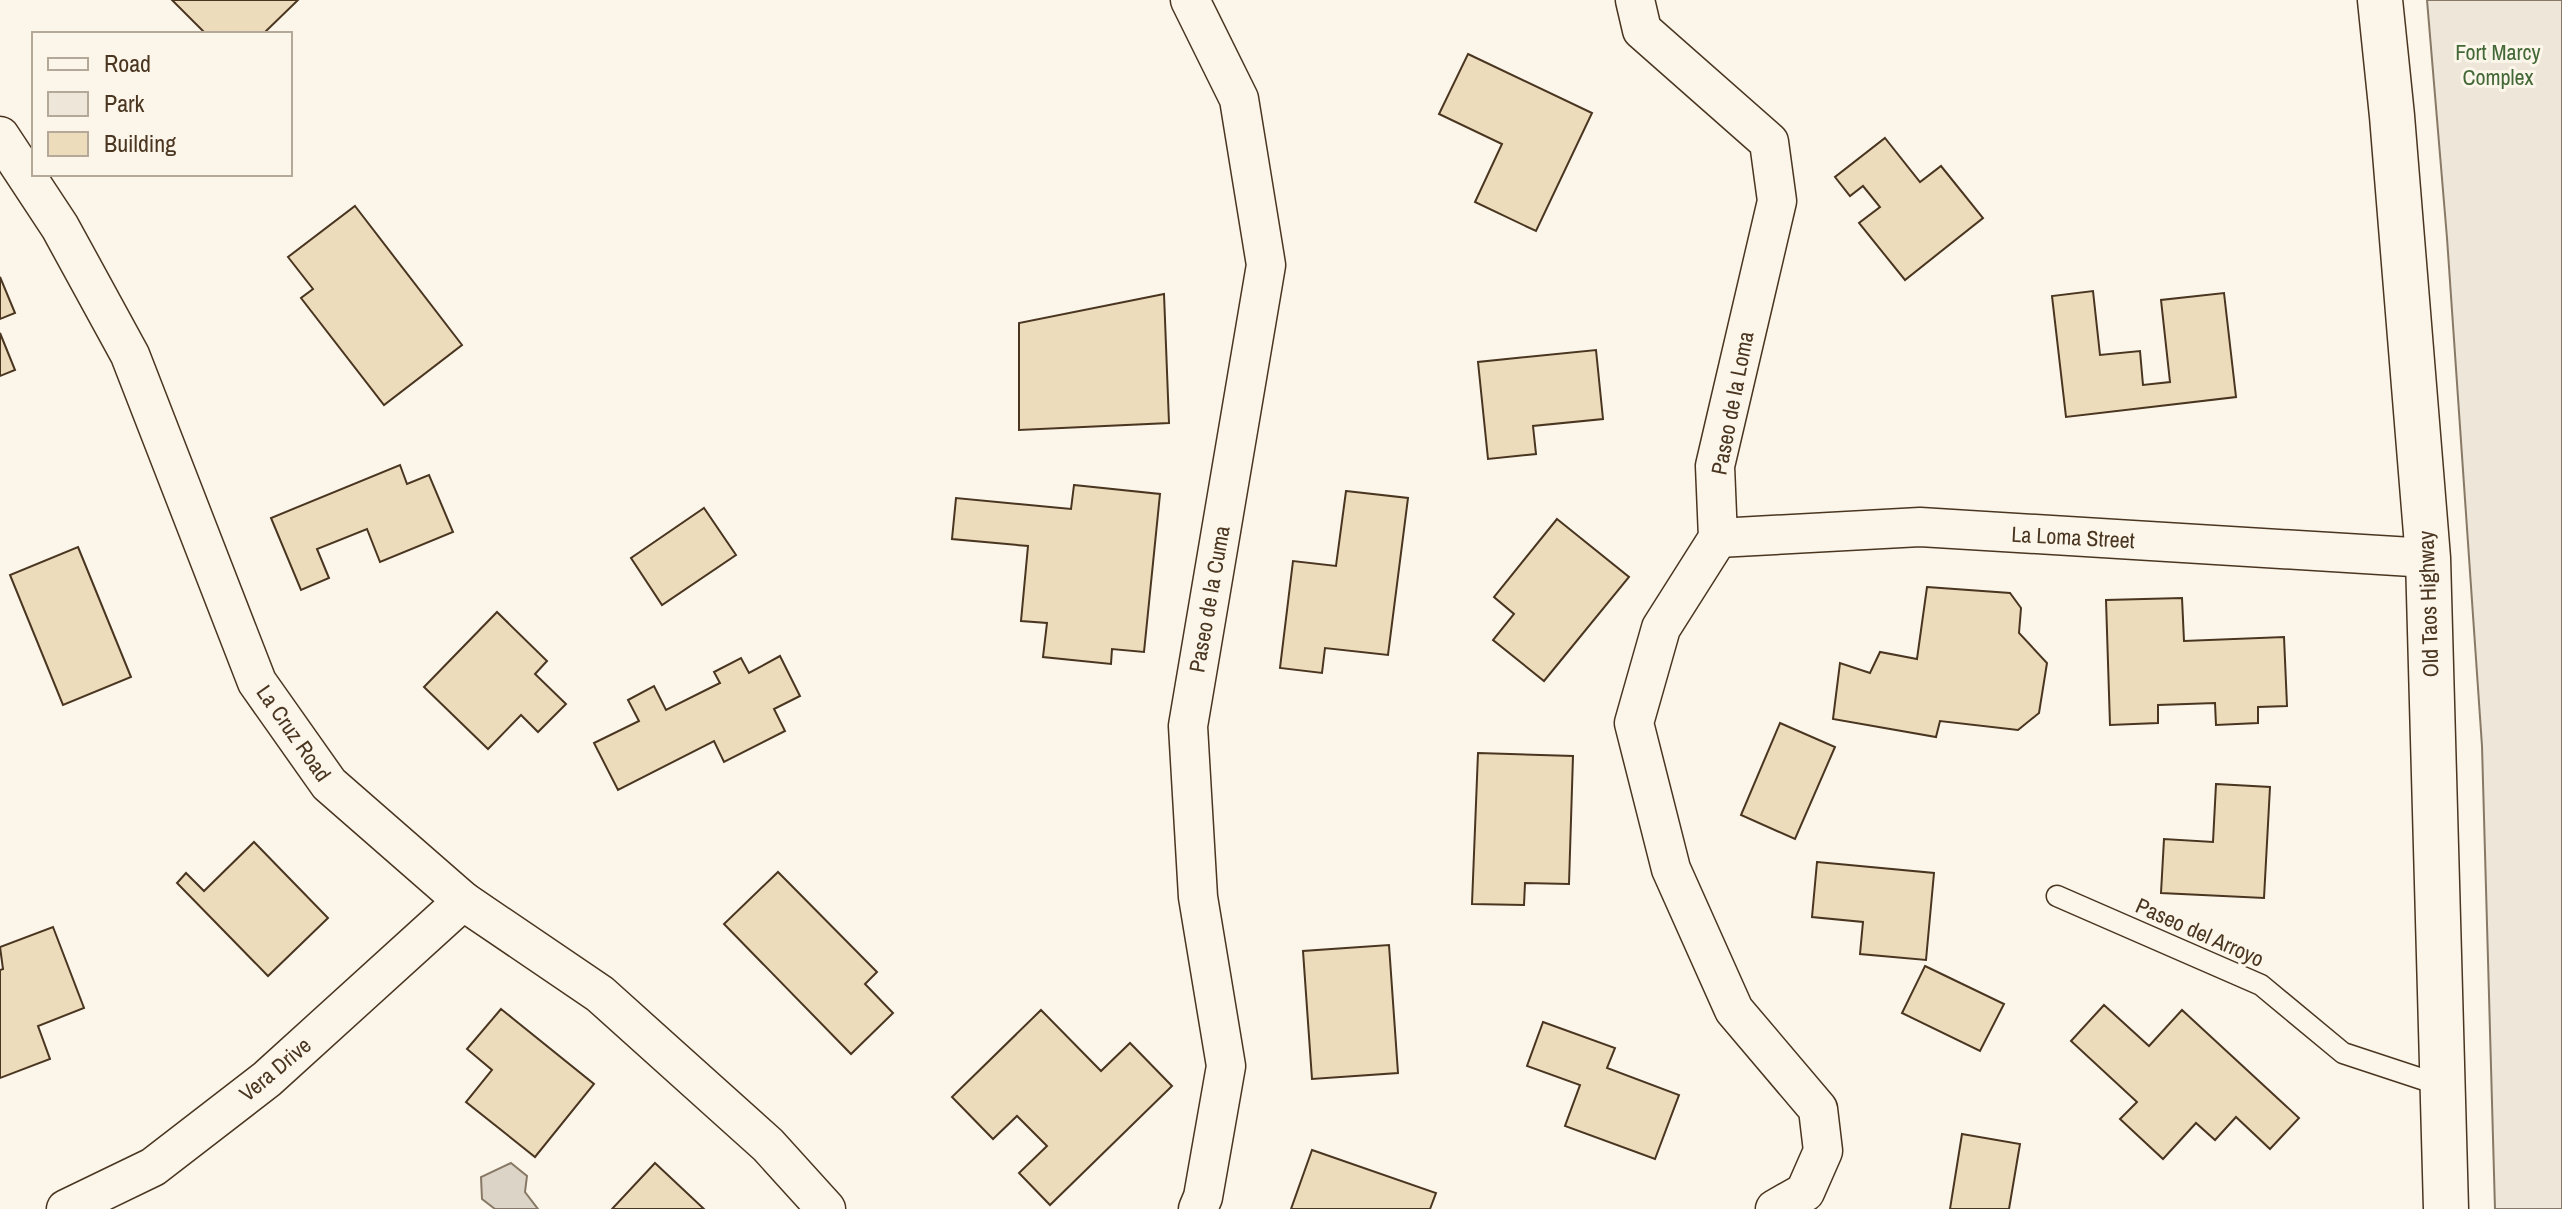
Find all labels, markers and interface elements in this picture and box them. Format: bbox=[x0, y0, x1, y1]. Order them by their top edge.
legend bbox=[32, 32, 292, 176]
park label: Fort Marcy Complex bbox=[2455, 37, 2541, 92]
text: Road bbox=[104, 47, 151, 79]
text: Park bbox=[104, 87, 145, 119]
text: Building bbox=[104, 127, 176, 159]
street label: Paseo de la Loma bbox=[1703, 329, 1761, 477]
street label: La Loma Street bbox=[2011, 519, 2135, 555]
street label: Paseo de la Cuma bbox=[1181, 523, 1237, 675]
street label: Old Taos Highway bbox=[2410, 530, 2446, 678]
street label: La Cruz Road bbox=[250, 679, 338, 787]
street label: Paseo del Arroyo bbox=[2131, 890, 2269, 974]
street label: Vera Drive bbox=[233, 1030, 317, 1108]

